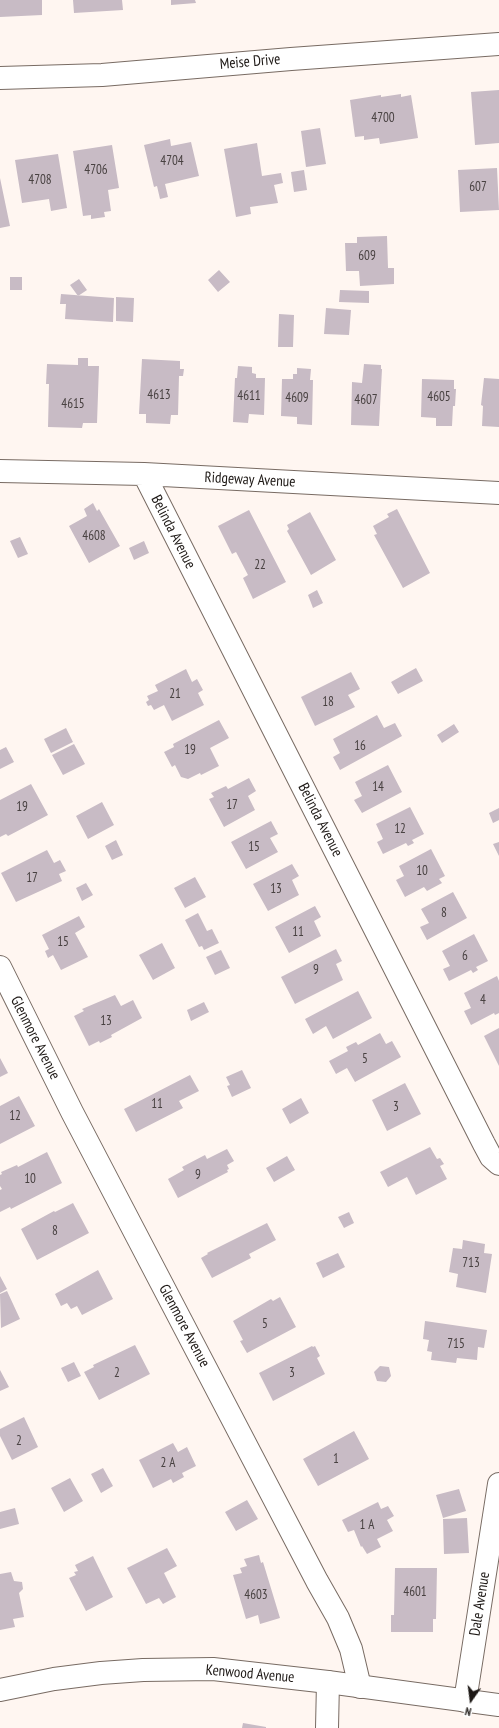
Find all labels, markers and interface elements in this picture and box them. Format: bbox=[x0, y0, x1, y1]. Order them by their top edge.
street label: Meise Drive bbox=[219, 50, 281, 74]
house number: 4700 bbox=[371, 110, 395, 126]
house number: 4704 bbox=[160, 153, 184, 169]
house number: 4706 bbox=[84, 162, 108, 178]
house number: 4708 bbox=[28, 172, 52, 188]
house number: 607 bbox=[469, 179, 487, 195]
house number: 609 bbox=[358, 248, 376, 264]
house number: 4613 bbox=[147, 387, 171, 403]
house number: 4611 bbox=[237, 388, 261, 404]
house number: 4605 bbox=[427, 389, 451, 405]
house number: 4609 bbox=[285, 390, 309, 406]
house number: 4607 bbox=[354, 392, 378, 408]
house number: 4615 bbox=[61, 396, 85, 412]
street label: Ridgeway Avenue bbox=[204, 469, 296, 491]
street label: Belinda Avenue bbox=[147, 492, 199, 572]
house number: 4608 bbox=[82, 528, 106, 544]
house number: 22 bbox=[254, 557, 266, 573]
house number: 21 bbox=[169, 686, 181, 702]
house number: 18 bbox=[322, 694, 334, 710]
house number: 16 bbox=[354, 738, 366, 754]
house number: 19 bbox=[184, 742, 196, 758]
house number: 14 bbox=[372, 779, 384, 795]
street label: Belinda Avenue bbox=[294, 780, 346, 860]
house number: 17 bbox=[226, 797, 238, 813]
house number: 19 bbox=[16, 799, 28, 815]
house number: 12 bbox=[394, 821, 406, 837]
house number: 15 bbox=[248, 839, 260, 855]
house number: 10 bbox=[416, 863, 428, 879]
house number: 17 bbox=[26, 870, 38, 886]
house number: 13 bbox=[270, 881, 282, 897]
house number: 8 bbox=[441, 905, 447, 921]
house number: 11 bbox=[292, 924, 304, 940]
house number: 15 bbox=[57, 934, 69, 950]
house number: 6 bbox=[462, 948, 468, 964]
house number: 9 bbox=[313, 962, 319, 978]
house number: 4 bbox=[480, 992, 486, 1008]
street label: Glenmore Avenue bbox=[6, 993, 64, 1083]
house number: 13 bbox=[100, 1013, 112, 1029]
house number: 5 bbox=[362, 1051, 368, 1067]
house number: 11 bbox=[151, 1096, 163, 1112]
house number: 3 bbox=[393, 1099, 399, 1115]
house number: 12 bbox=[9, 1108, 21, 1124]
house number: 9 bbox=[195, 1167, 201, 1183]
house number: 10 bbox=[24, 1171, 36, 1187]
house number: 8 bbox=[52, 1223, 58, 1239]
house number: 713 bbox=[462, 1255, 480, 1271]
street label: Glenmore Avenue bbox=[155, 1281, 213, 1371]
house number: 5 bbox=[262, 1316, 268, 1332]
house number: 715 bbox=[447, 1336, 465, 1352]
house number: 2 bbox=[114, 1365, 120, 1381]
house number: 3 bbox=[289, 1365, 295, 1381]
house number: 2 bbox=[16, 1433, 22, 1449]
house number: 1 bbox=[333, 1451, 339, 1467]
house number: 2 A bbox=[161, 1455, 175, 1471]
house number: 1 A bbox=[360, 1517, 374, 1533]
street label: Dale Avenue bbox=[466, 1571, 494, 1637]
house number: 4601 bbox=[403, 1584, 427, 1600]
house number: 4603 bbox=[244, 1587, 268, 1603]
street label: Kenwood Avenue bbox=[205, 1661, 295, 1687]
north arrow bbox=[451, 1680, 491, 1720]
text: N bbox=[464, 1704, 473, 1719]

